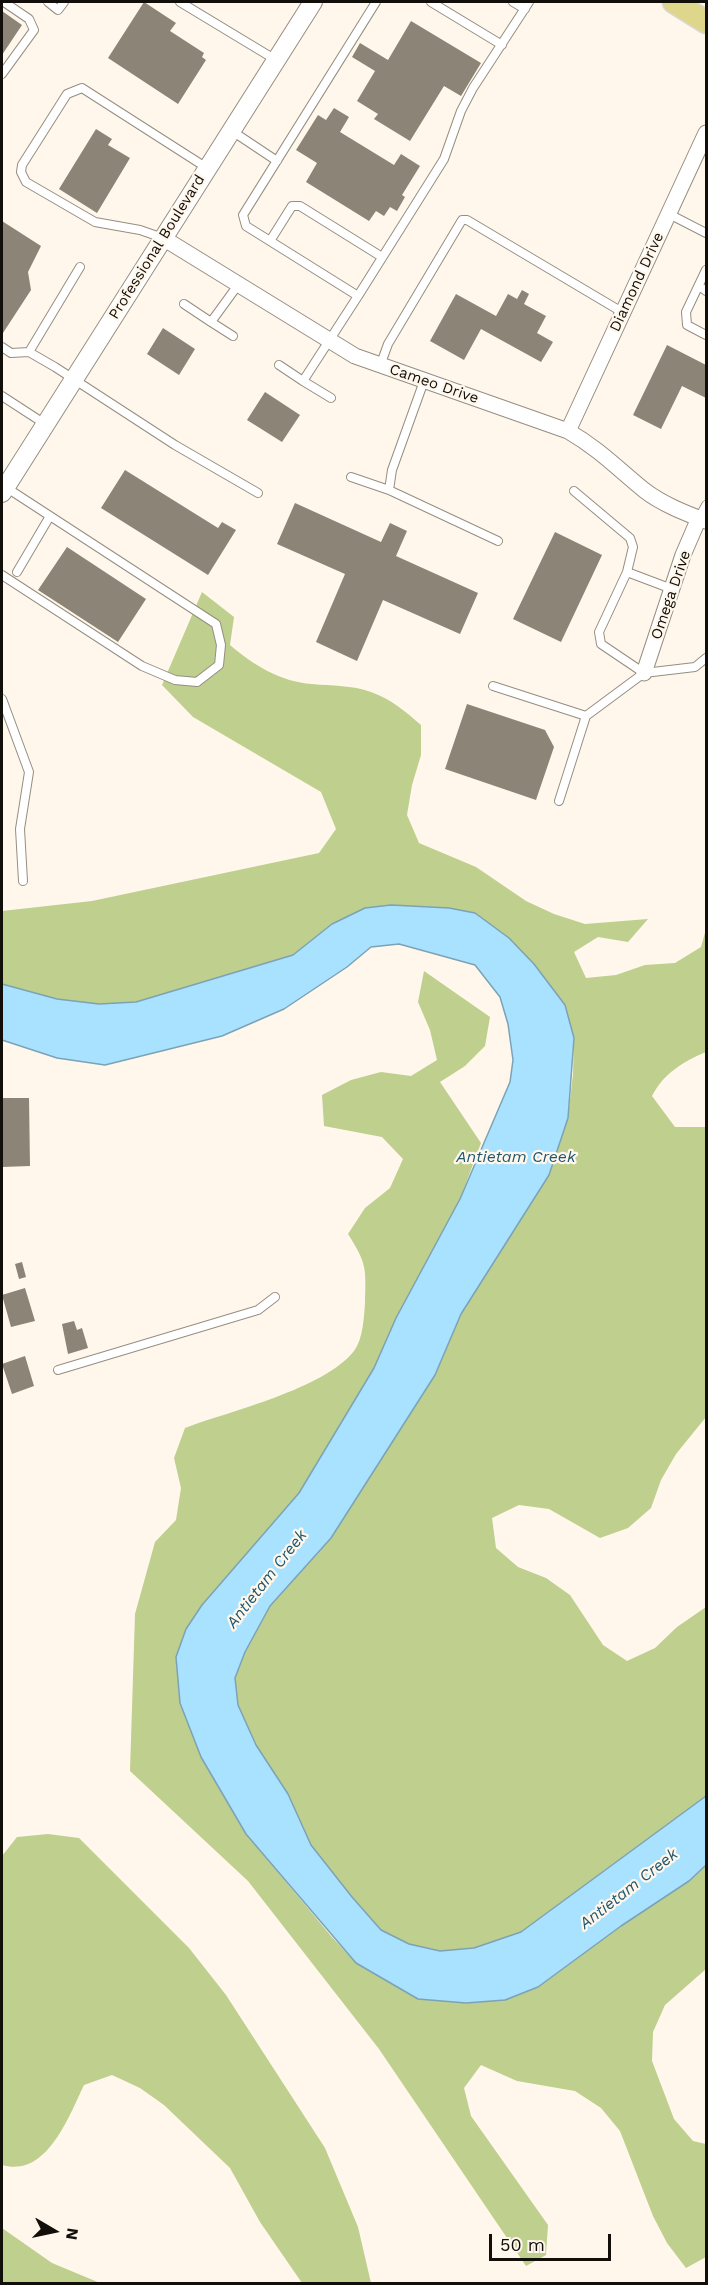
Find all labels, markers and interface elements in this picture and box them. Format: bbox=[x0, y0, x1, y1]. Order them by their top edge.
street label: Professional Boulevard bbox=[105, 171, 209, 323]
street label: Diamond Drive bbox=[606, 229, 668, 335]
street label: Cameo Drive bbox=[387, 360, 481, 408]
street label: Omega Drive bbox=[647, 548, 695, 642]
water label: Antietam Creek bbox=[456, 1147, 576, 1167]
water label: Antietam Creek bbox=[223, 1526, 311, 1632]
water label: Antietam Creek bbox=[576, 1845, 682, 1933]
north arrow bbox=[24, 2201, 84, 2261]
scale bar bbox=[492, 2222, 614, 2260]
text: N bbox=[62, 2227, 83, 2241]
text: 50 m bbox=[500, 2234, 545, 2255]

